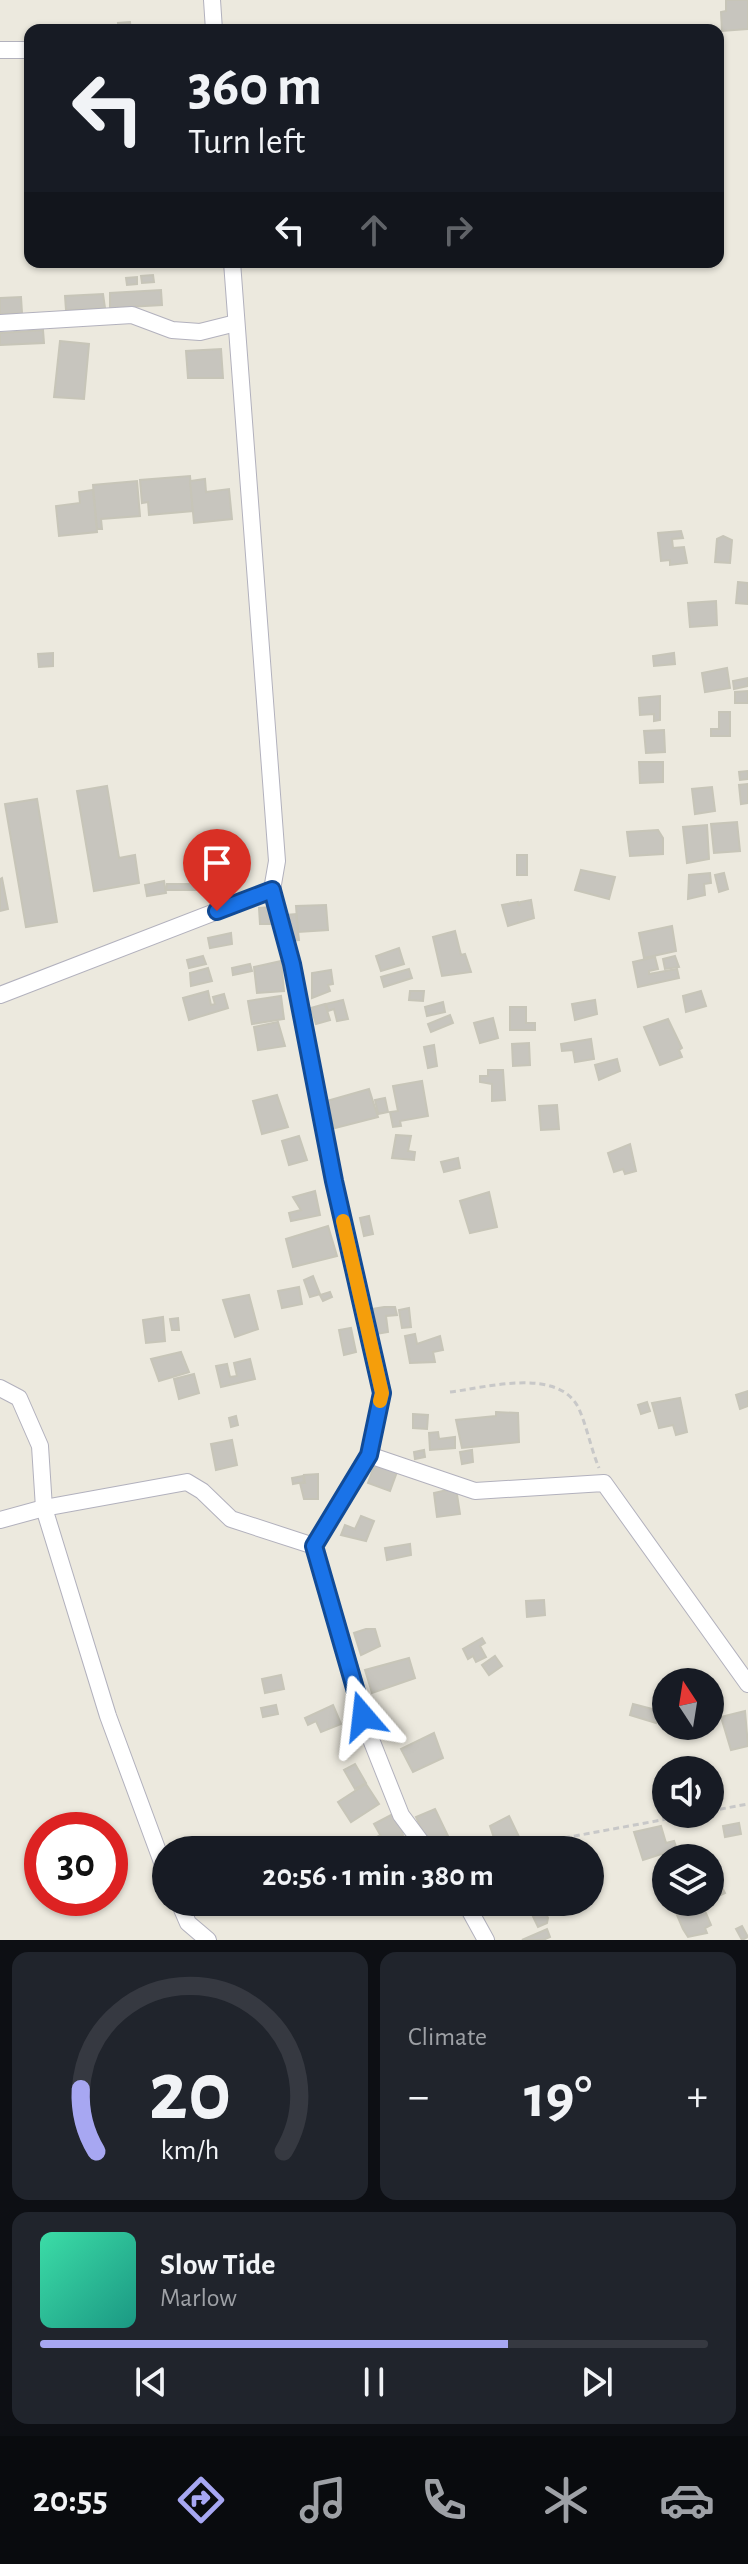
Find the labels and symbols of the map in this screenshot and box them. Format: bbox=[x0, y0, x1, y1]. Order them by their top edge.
pin bbox=[183, 829, 251, 911]
north arrow bbox=[652, 1668, 724, 1740]
position arrow bbox=[321, 1674, 405, 1758]
speed limit sign: 30 bbox=[24, 1812, 128, 1916]

